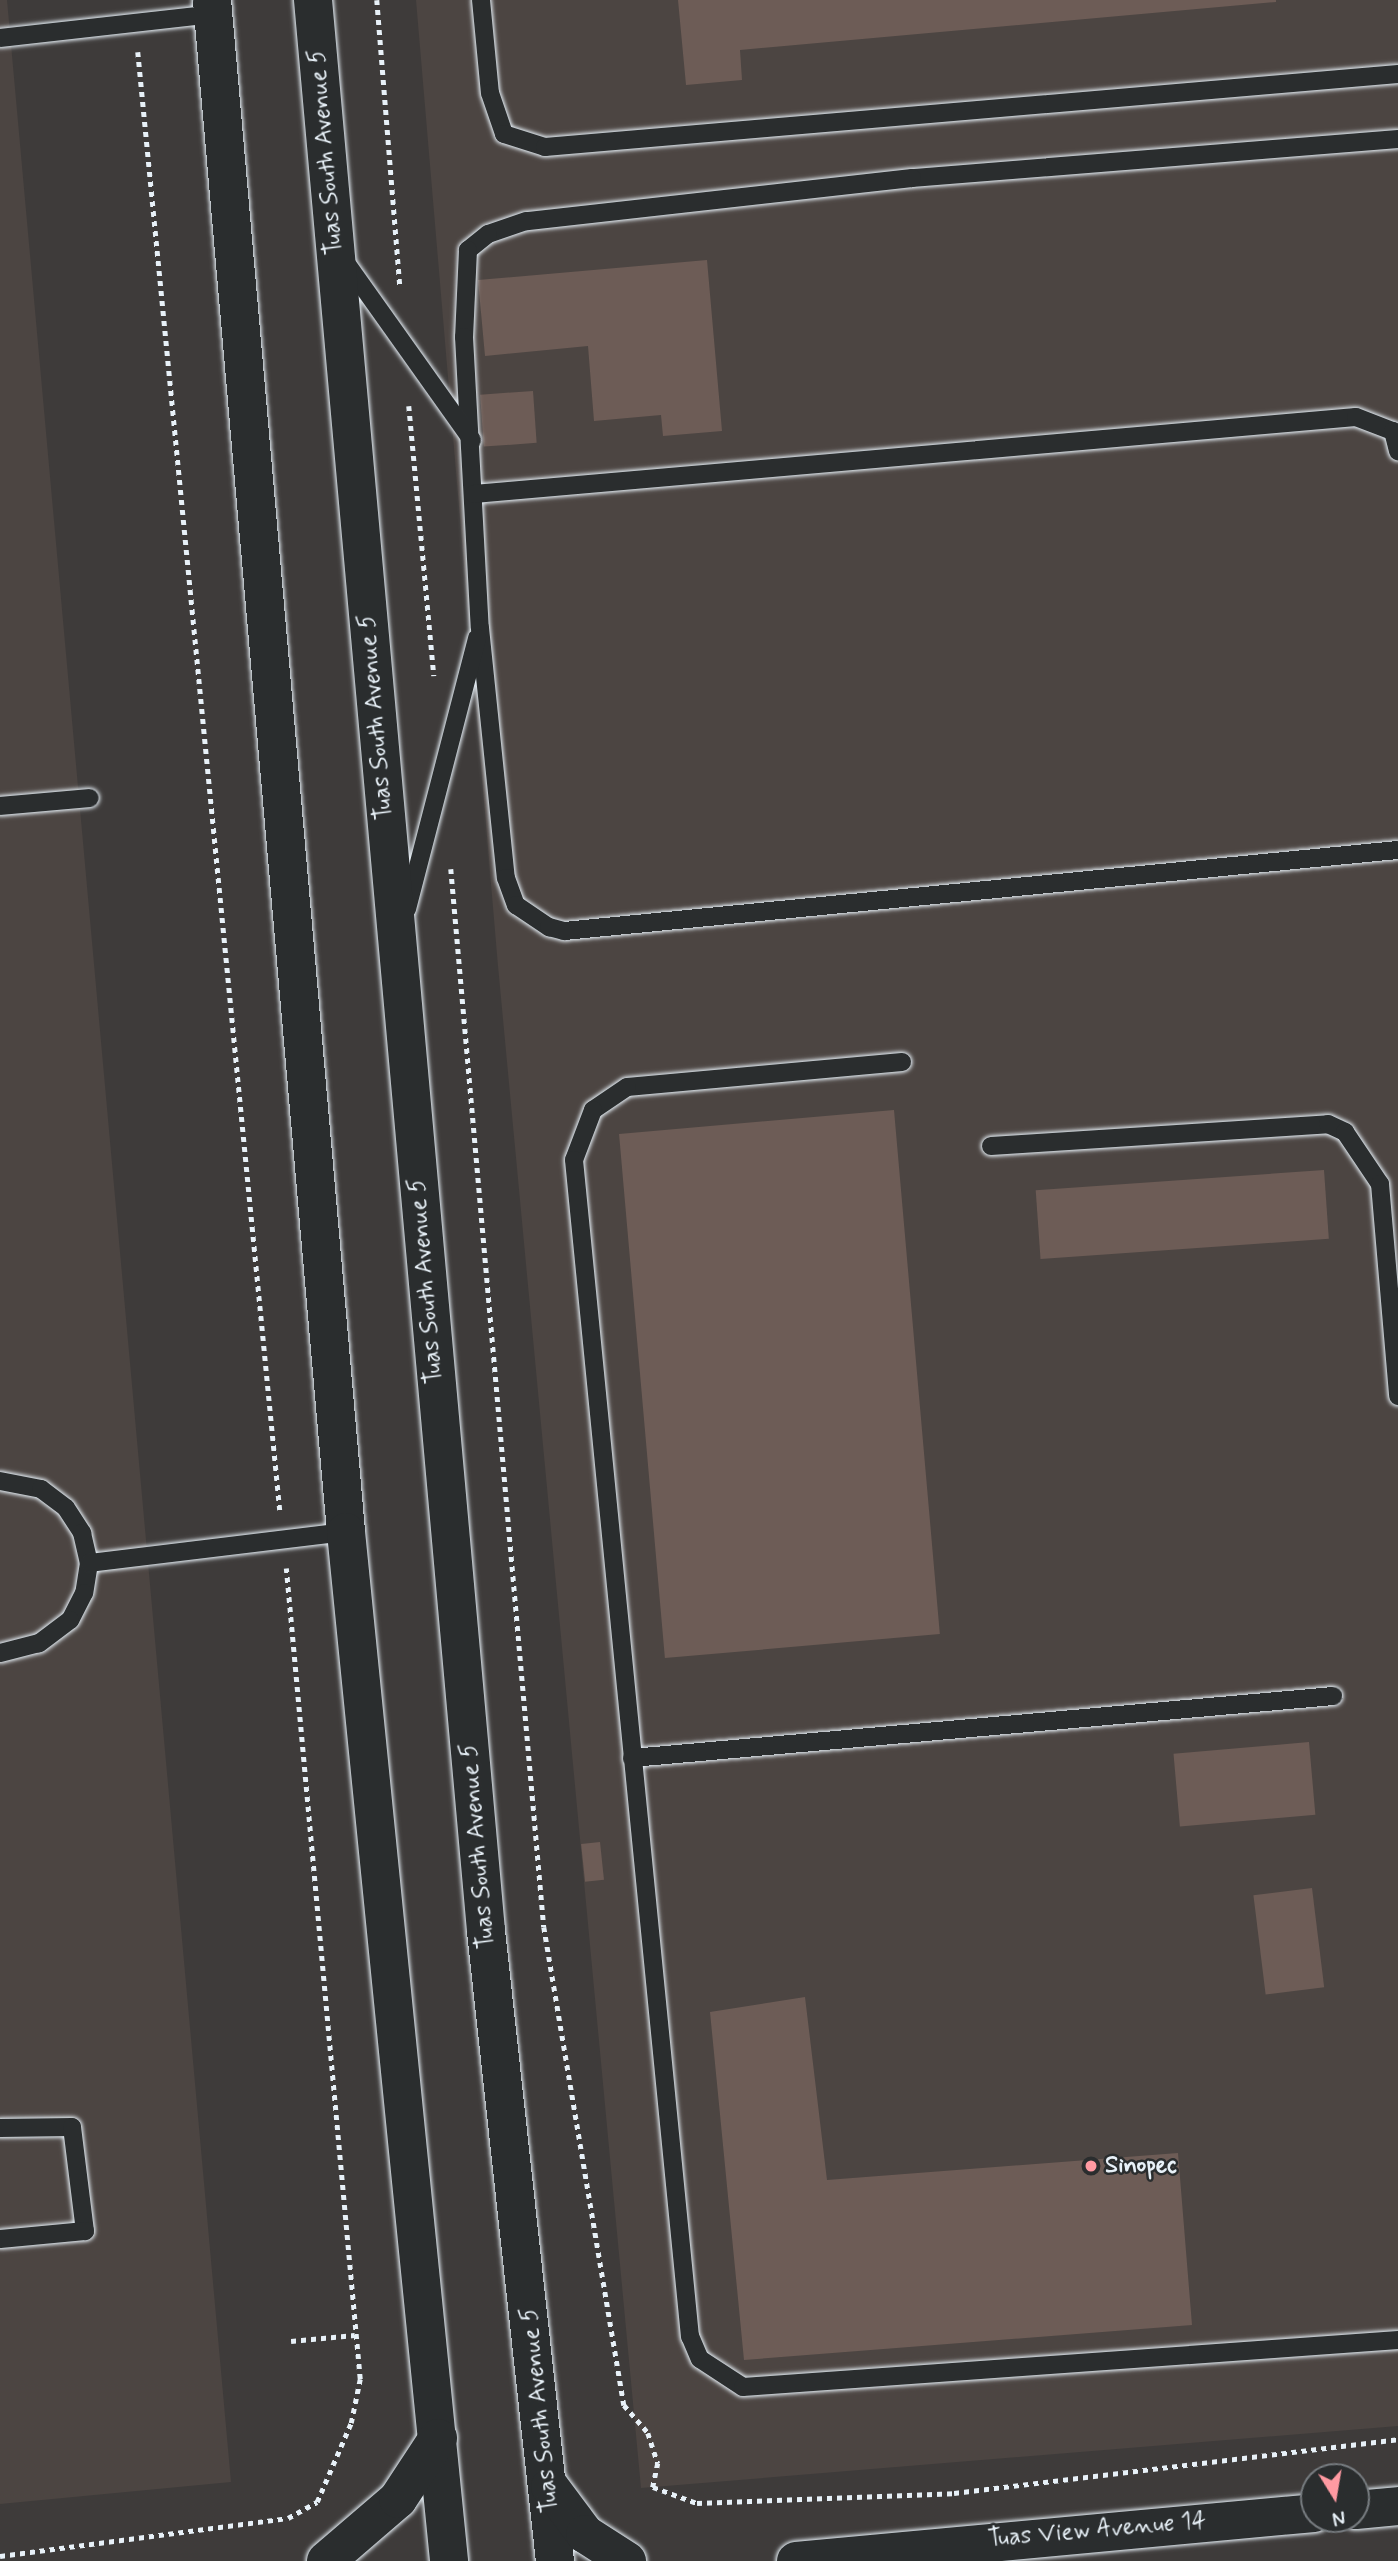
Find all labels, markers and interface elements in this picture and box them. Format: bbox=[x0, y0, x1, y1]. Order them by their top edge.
street label: Tuas South Avenue 5 bbox=[303, 49, 349, 255]
street label: Tuas South Avenue 5 bbox=[353, 614, 399, 820]
street label: Tuas South Avenue 5 bbox=[403, 1178, 449, 1384]
street label: Tuas South Avenue 5 bbox=[455, 1743, 501, 1949]
place label: Sinopec bbox=[1105, 2152, 1177, 2180]
marker: Sinopec bbox=[1083, 2158, 1099, 2174]
street label: Tuas South Avenue 5 bbox=[515, 2307, 565, 2513]
north arrow bbox=[1300, 2463, 1370, 2533]
text: N bbox=[1330, 2504, 1347, 2531]
street label: Tuas View Avenue 14 bbox=[991, 2506, 1203, 2554]

